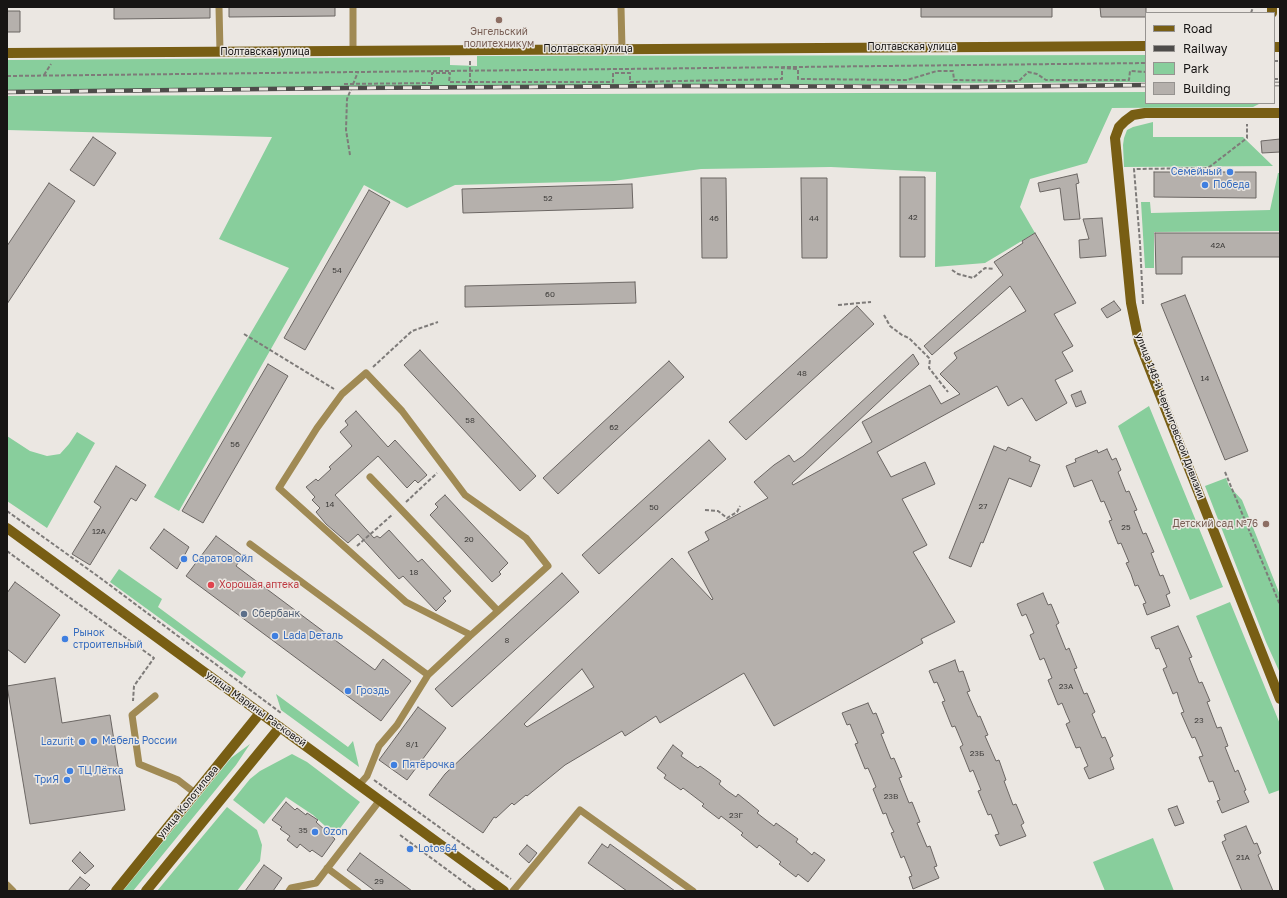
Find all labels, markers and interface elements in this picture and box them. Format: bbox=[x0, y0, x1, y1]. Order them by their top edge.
legend bbox=[1145, 12, 1275, 104]
marker: Энгельский политехникум bbox=[494, 15, 504, 25]
text: Road bbox=[1183, 21, 1212, 36]
place label: Энгельский политехникум bbox=[464, 26, 534, 50]
street label: Полтавская улица bbox=[867, 41, 957, 53]
text: Railway bbox=[1183, 41, 1228, 56]
street label: Полтавская улица bbox=[543, 43, 633, 55]
street label: Полтавская улица bbox=[220, 46, 310, 58]
text: Park bbox=[1183, 61, 1209, 76]
text: Building bbox=[1183, 81, 1231, 96]
place label: Семейный bbox=[1171, 166, 1222, 178]
marker: Семейный bbox=[1225, 167, 1235, 177]
place label: Победа bbox=[1213, 179, 1250, 191]
marker: Победа bbox=[1200, 180, 1210, 190]
house number: 52 bbox=[543, 193, 553, 203]
house number: 42 bbox=[908, 212, 918, 222]
house number: 46 bbox=[709, 213, 719, 223]
house number: 44 bbox=[809, 213, 819, 223]
house number: 42А bbox=[1211, 240, 1225, 250]
house number: 54 bbox=[332, 265, 342, 275]
house number: 60 bbox=[545, 289, 555, 299]
street label: улица 148-й Черниговской Дивизии bbox=[1133, 331, 1207, 501]
house number: 48 bbox=[797, 368, 807, 378]
house number: 14 bbox=[1201, 373, 1209, 383]
house number: 58 bbox=[465, 415, 475, 425]
house number: 62 bbox=[609, 422, 619, 432]
house number: 56 bbox=[230, 439, 240, 449]
house number: 14 bbox=[326, 499, 334, 509]
house number: 27 bbox=[979, 501, 987, 511]
house number: 50 bbox=[649, 502, 659, 512]
place label: Детский сад №76 bbox=[1172, 518, 1258, 530]
marker: Детский сад №76 bbox=[1261, 519, 1271, 529]
house number: 25 bbox=[1121, 522, 1131, 532]
house number: 12А bbox=[92, 526, 106, 536]
house number: 20 bbox=[464, 534, 474, 544]
place label: Саратов ойл bbox=[192, 553, 253, 565]
marker: Саратов ойл bbox=[179, 554, 189, 564]
house number: 18 bbox=[410, 567, 418, 577]
place label: Хорошая аптека bbox=[219, 579, 299, 591]
marker: Хорошая аптека bbox=[206, 580, 216, 590]
place label: Сбербанк bbox=[252, 608, 300, 620]
marker: Сбербанк bbox=[239, 609, 249, 619]
place label: Рынок строительный bbox=[73, 627, 143, 650]
place label: Lada Dеталь bbox=[283, 630, 343, 642]
marker: Lada Dеталь bbox=[270, 631, 280, 641]
marker: Рынок строительный bbox=[60, 634, 70, 644]
house number: 8 bbox=[505, 635, 509, 645]
street label: улица Марины Расковой bbox=[203, 669, 309, 749]
house number: 23А bbox=[1059, 681, 1073, 691]
place label: Гроздь bbox=[356, 685, 389, 697]
marker: Гроздь bbox=[343, 686, 353, 696]
house number: 23 bbox=[1194, 715, 1204, 725]
place label: Мебель России bbox=[102, 735, 177, 747]
place label: Lazurit bbox=[41, 736, 74, 748]
marker: Мебель России bbox=[89, 736, 99, 746]
marker: Lazurit bbox=[77, 737, 87, 747]
house number: 8/1 bbox=[406, 739, 418, 749]
house number: 23Б bbox=[970, 748, 984, 758]
place label: Пятёрочка bbox=[402, 759, 455, 771]
marker: Пятёрочка bbox=[389, 760, 399, 770]
street label: улица Колотилова bbox=[155, 763, 221, 841]
place label: ТЦ Лётка bbox=[78, 765, 123, 777]
marker: ТЦ Лётка bbox=[65, 766, 75, 776]
place label: ТриЯ bbox=[35, 774, 59, 786]
marker: ТриЯ bbox=[62, 775, 72, 785]
house number: 23В bbox=[884, 791, 898, 801]
house number: 23Г bbox=[729, 810, 743, 820]
house number: 35 bbox=[298, 825, 308, 835]
place label: Ozon bbox=[323, 826, 348, 838]
marker: Ozon bbox=[310, 827, 320, 837]
place label: Lotos64 bbox=[418, 843, 457, 855]
marker: Lotos64 bbox=[405, 844, 415, 854]
house number: 21А bbox=[1236, 852, 1250, 862]
house number: 29 bbox=[374, 876, 384, 886]

